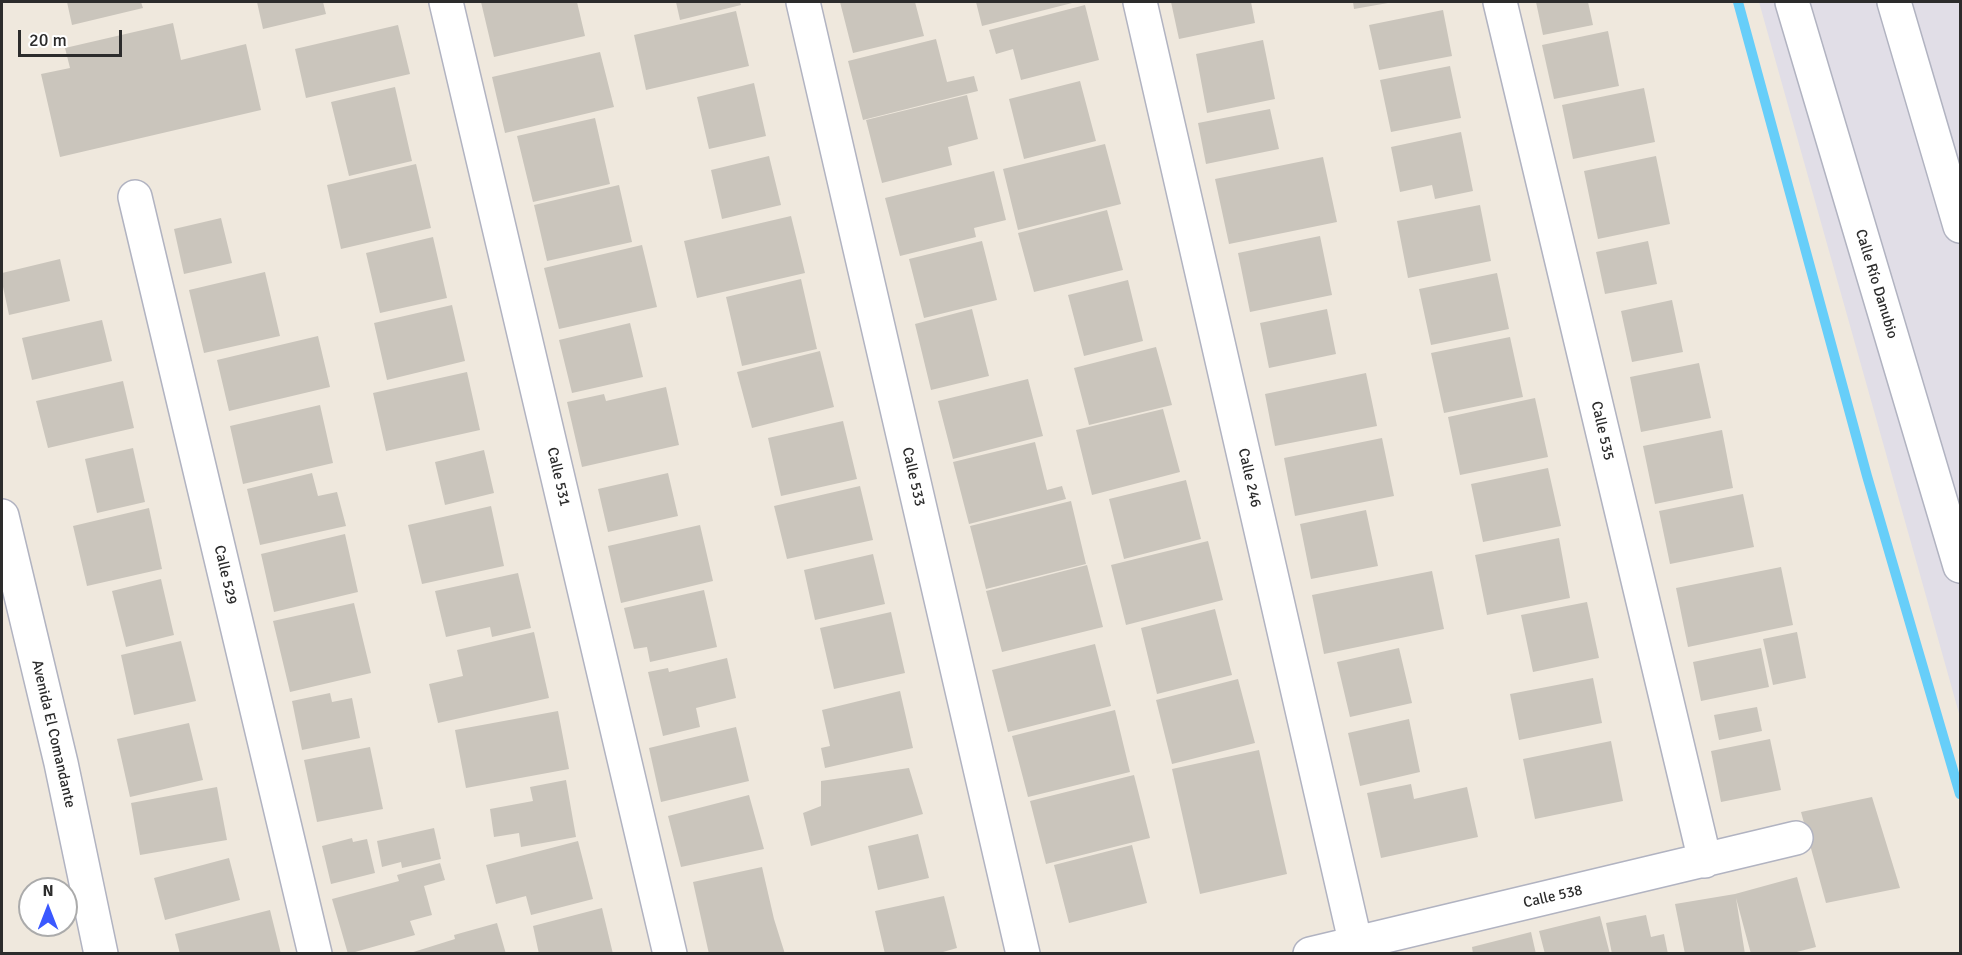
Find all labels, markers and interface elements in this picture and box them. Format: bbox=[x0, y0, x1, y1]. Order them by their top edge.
scale bar bbox=[21, 18, 124, 56]
text: 20 m bbox=[29, 29, 67, 51]
street label: Calle Río Danubio bbox=[1851, 227, 1901, 341]
street label: Calle 535 bbox=[1586, 400, 1618, 462]
street label: Calle 531 bbox=[542, 446, 574, 508]
street label: Calle 533 bbox=[897, 446, 929, 508]
street label: Calle 246 bbox=[1233, 447, 1265, 509]
street label: Calle 529 bbox=[209, 544, 241, 606]
street label: Avenida El Comandante bbox=[27, 658, 79, 810]
north arrow bbox=[18, 877, 78, 937]
text: N bbox=[42, 881, 54, 901]
street label: Calle 538 bbox=[1522, 881, 1584, 913]

